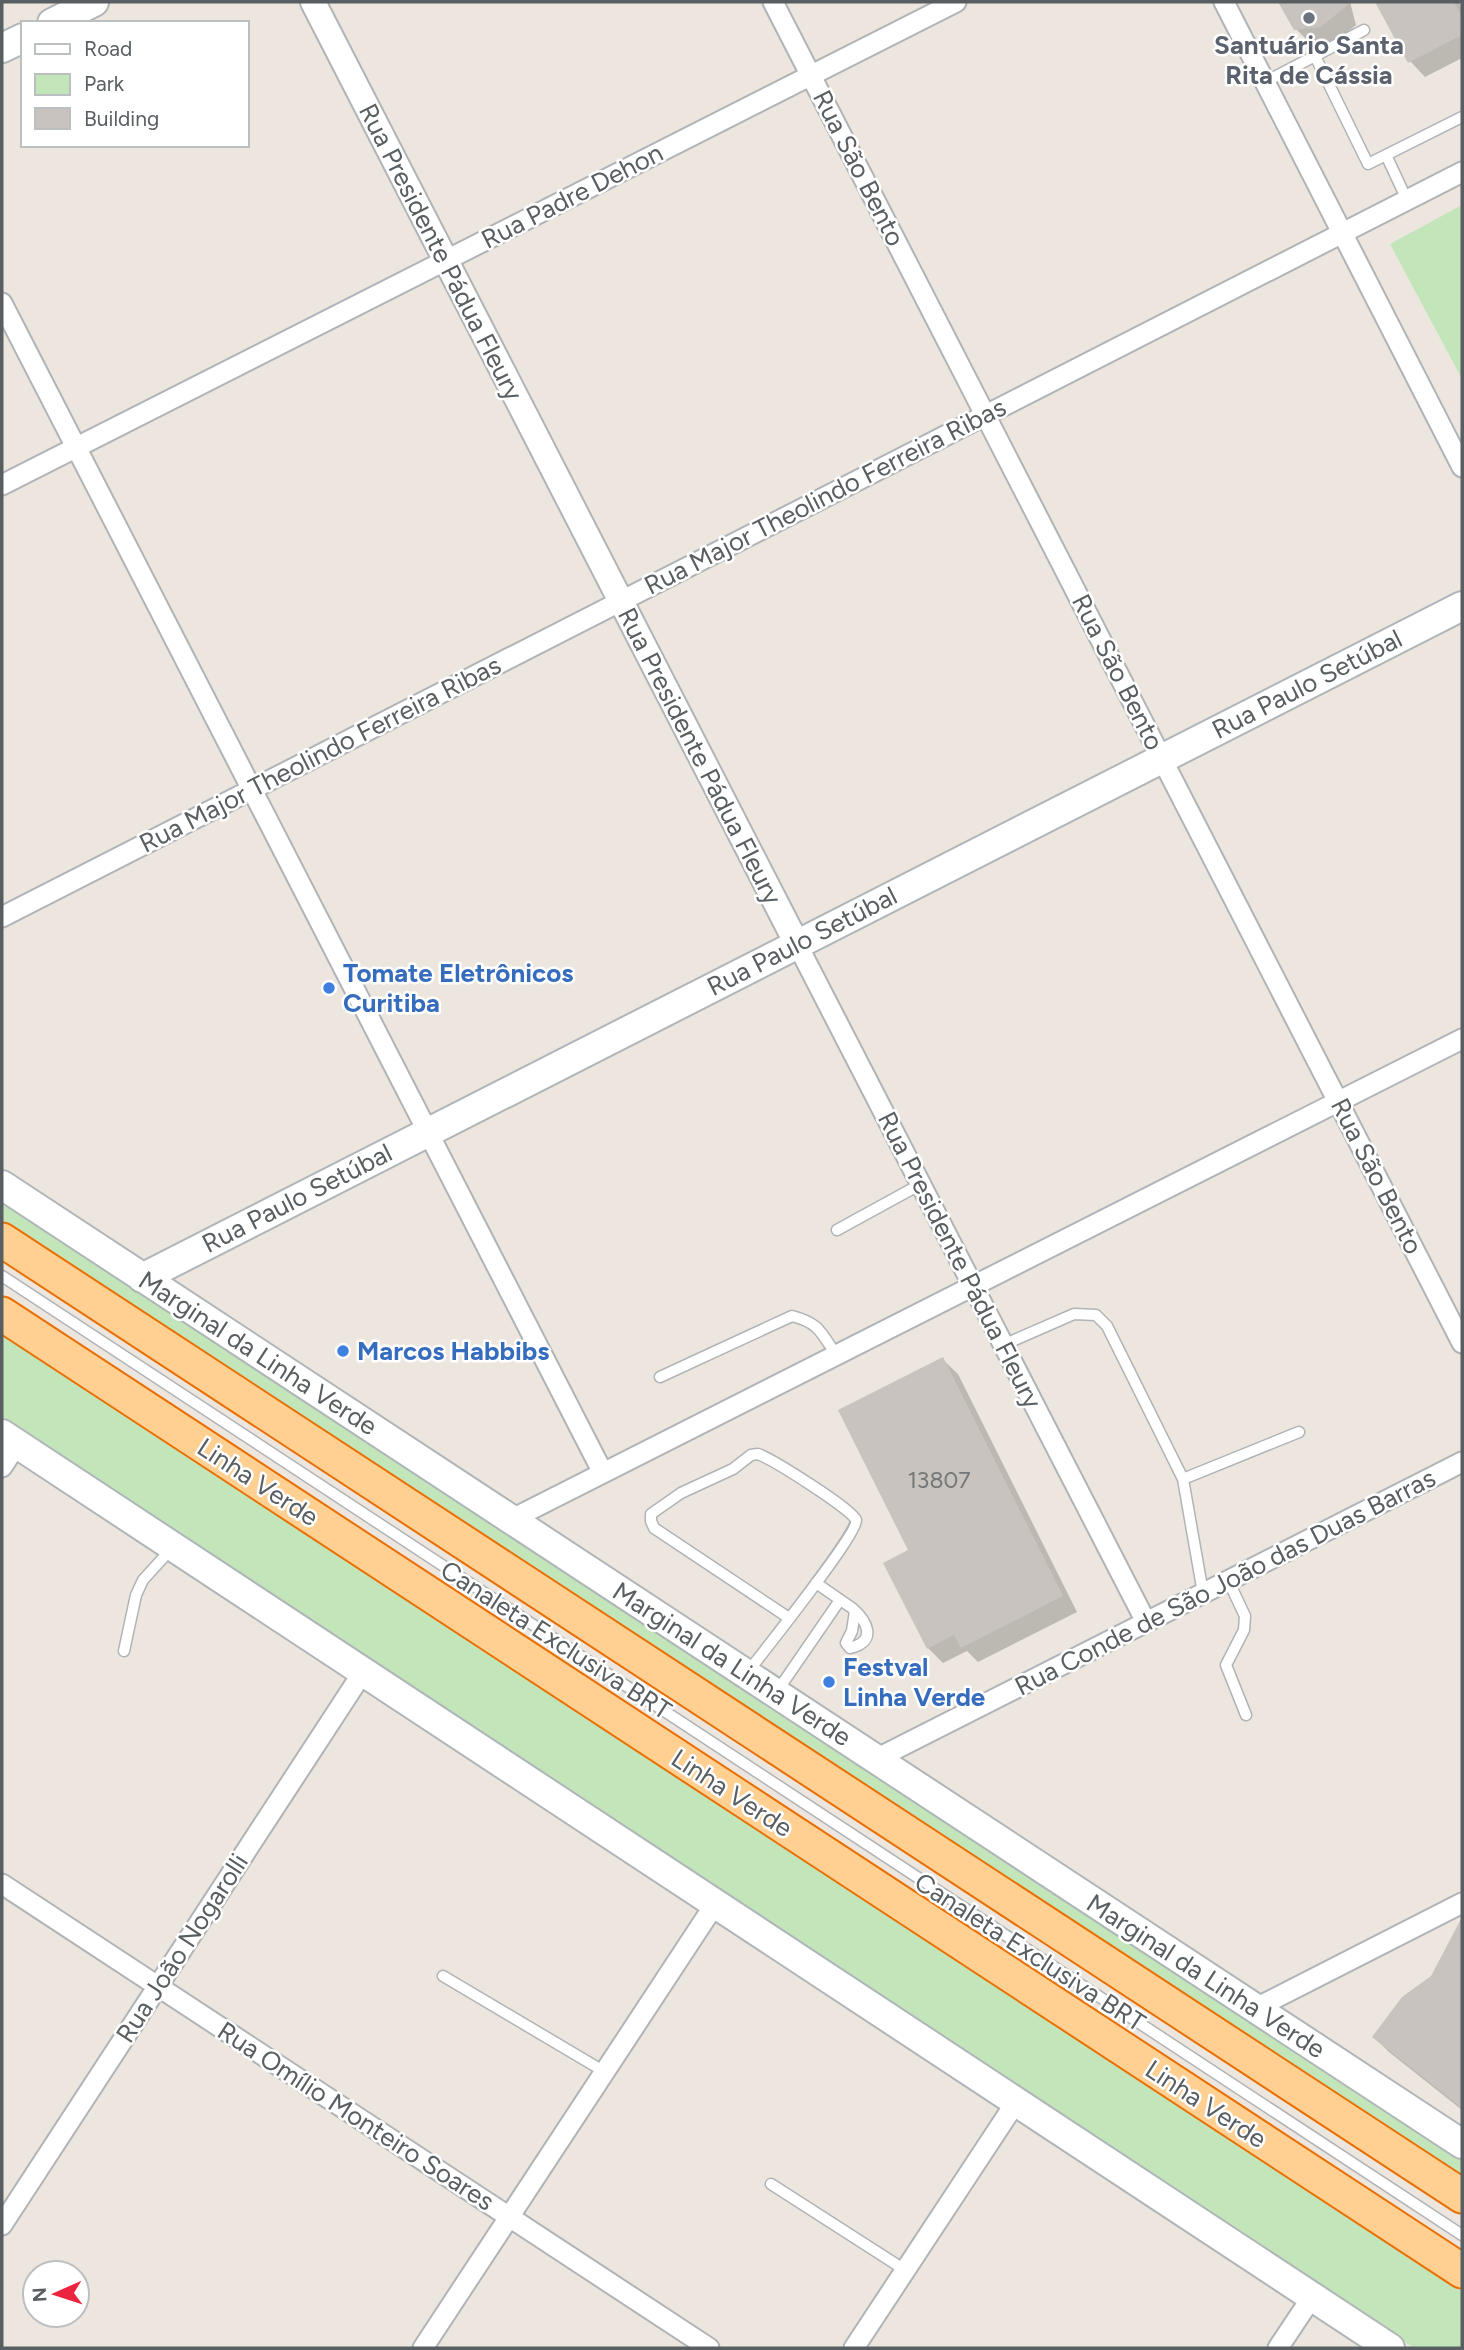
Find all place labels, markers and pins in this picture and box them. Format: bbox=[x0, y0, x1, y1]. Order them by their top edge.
marker: Santuário Santa Rita de Cássia bbox=[1301, 10, 1317, 26]
place label: Santuário Santa Rita de Cássia bbox=[1214, 29, 1404, 91]
place label: Tomate Eletrônicos Curitiba bbox=[343, 957, 573, 1019]
marker: Tomate Eletrônicos Curitiba bbox=[321, 980, 337, 996]
place label: Marcos Habbibs bbox=[357, 1335, 549, 1367]
marker: Marcos Habbibs bbox=[335, 1343, 351, 1359]
place label: Festval Linha Verde bbox=[843, 1651, 985, 1713]
marker: Festval Linha Verde bbox=[821, 1674, 837, 1690]

